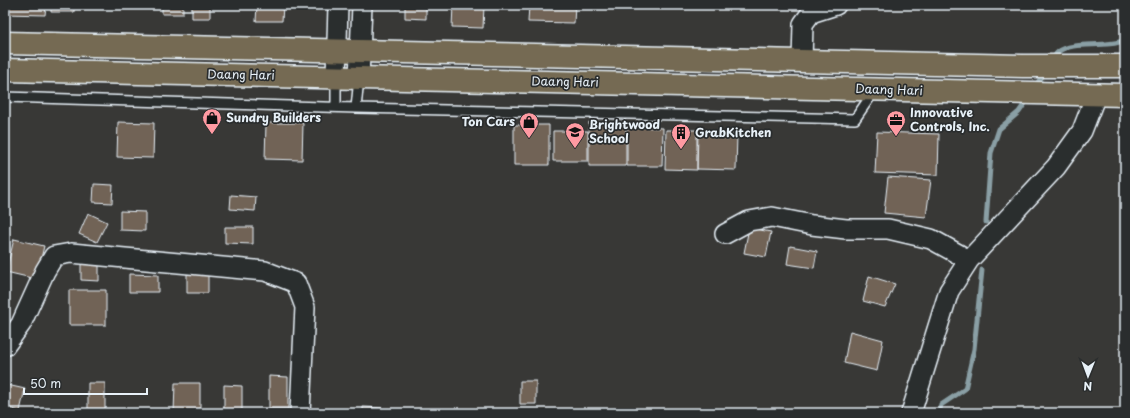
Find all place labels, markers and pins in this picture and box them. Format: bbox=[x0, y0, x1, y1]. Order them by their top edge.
place label: Innovative Controls, Inc. bbox=[910, 103, 990, 135]
shop icon: Sundry Builders bbox=[201, 107, 223, 135]
place label: Sundry Builders bbox=[226, 108, 321, 126]
office icon: Innovative Controls, Inc. bbox=[885, 109, 907, 137]
shop icon: Ton Cars bbox=[518, 111, 540, 139]
place label: Ton Cars bbox=[462, 112, 515, 130]
place label: Brightwood School bbox=[589, 115, 660, 147]
school or university icon: Brightwood School bbox=[564, 121, 586, 149]
building icon: GrabKitchen bbox=[670, 122, 692, 150]
place label: GrabKitchen bbox=[695, 123, 771, 141]

